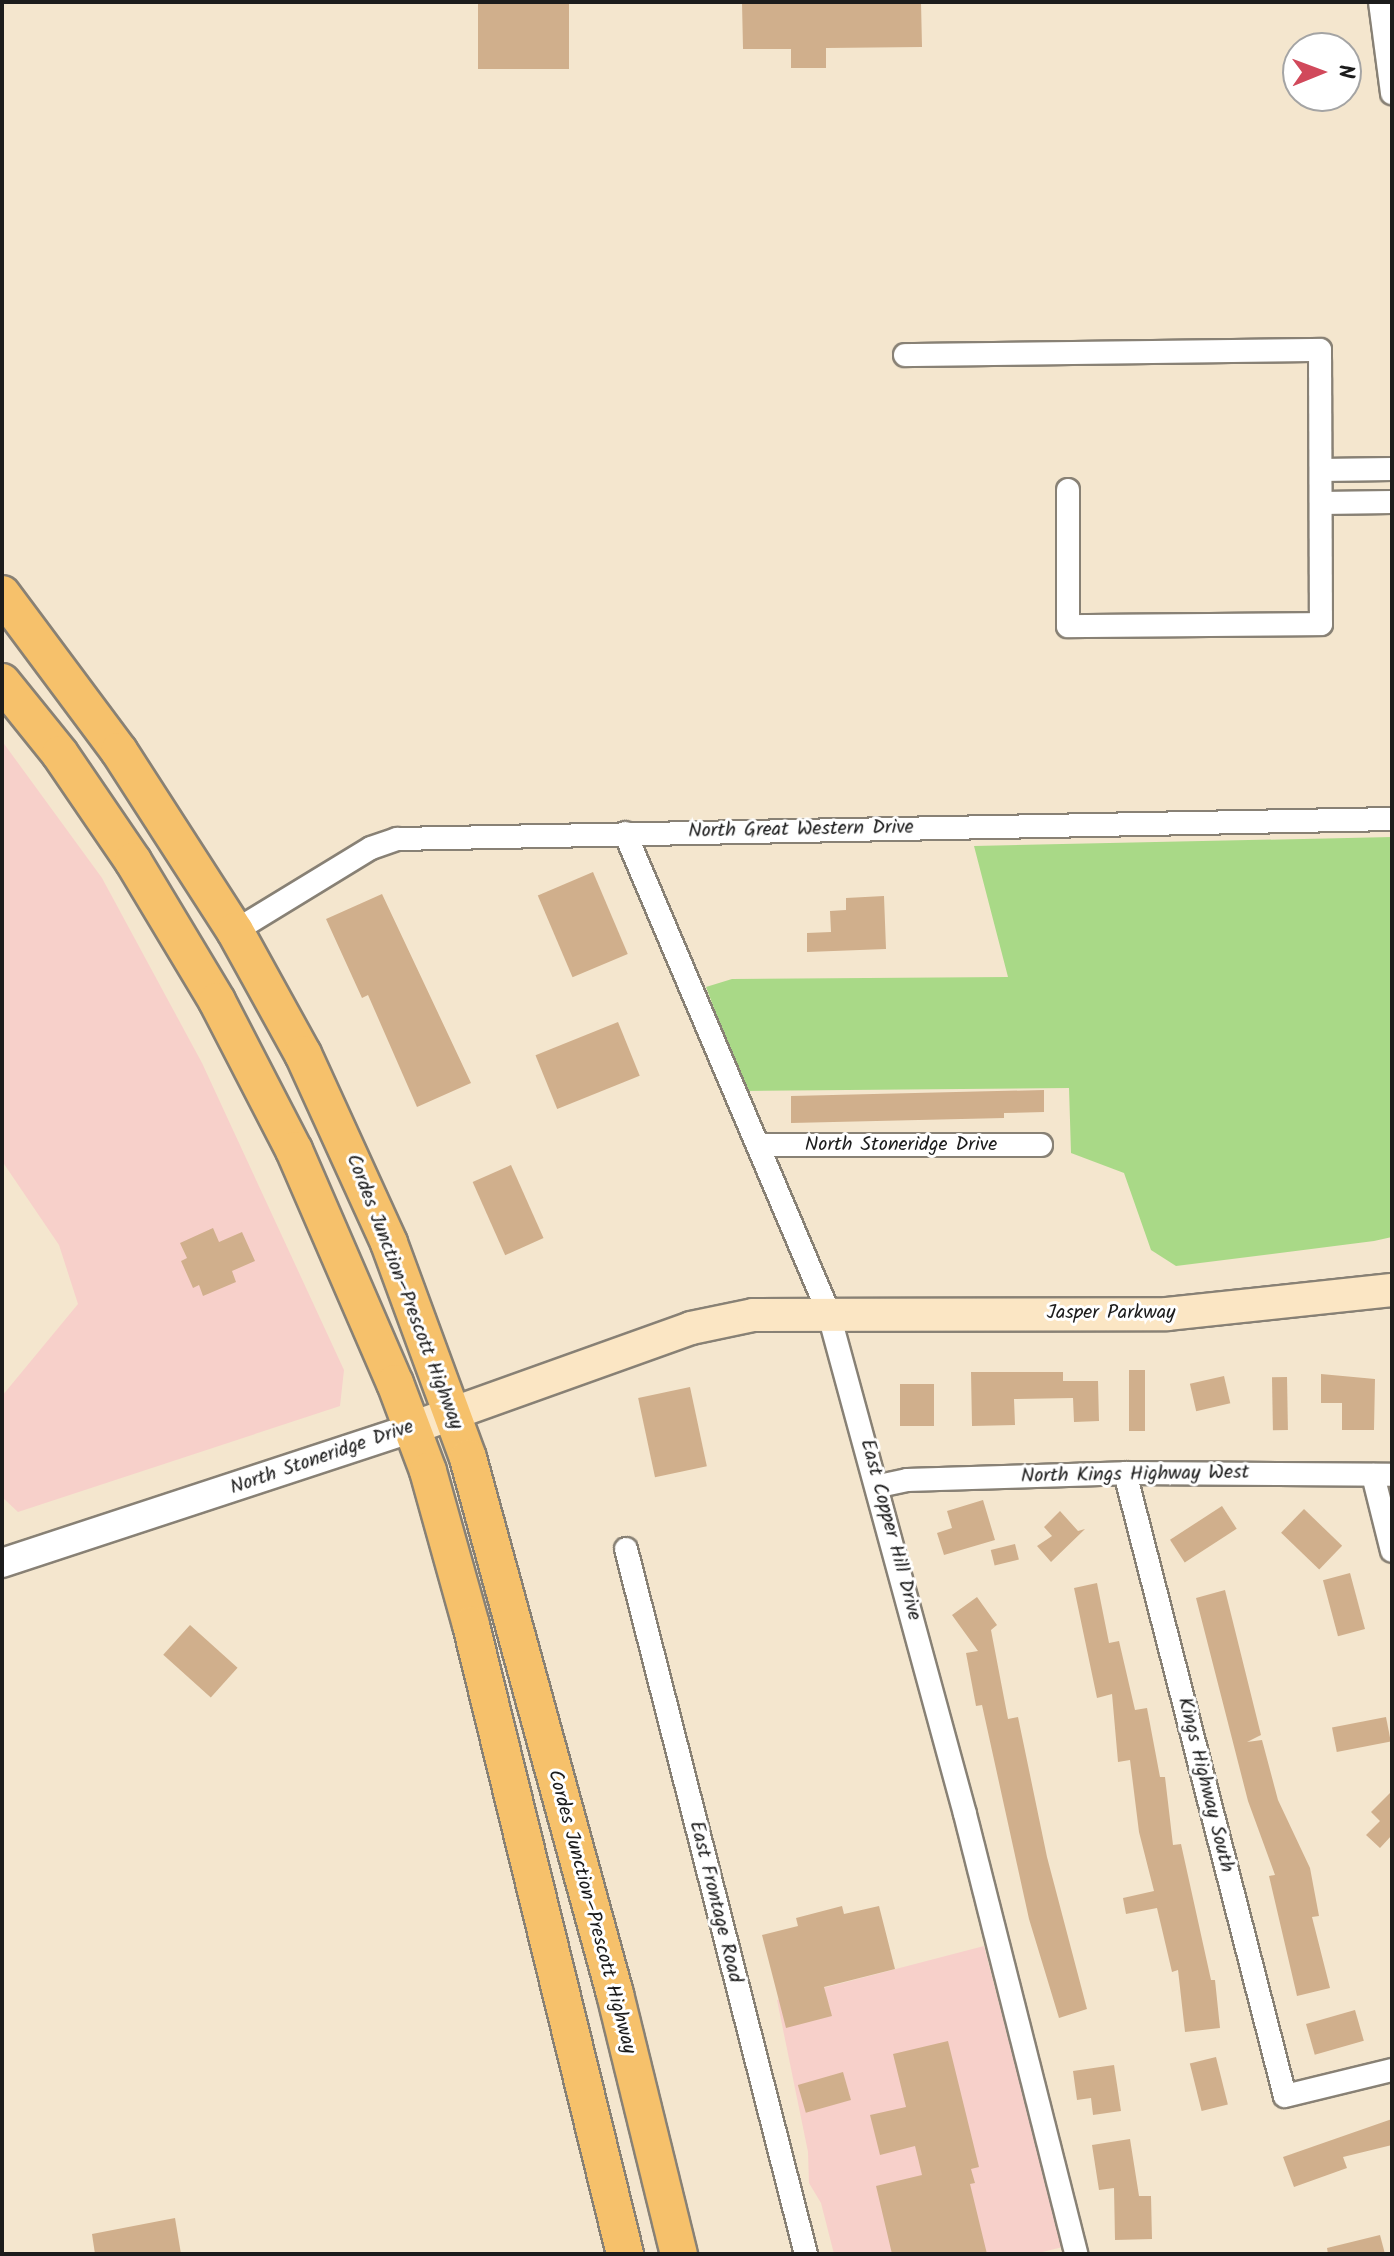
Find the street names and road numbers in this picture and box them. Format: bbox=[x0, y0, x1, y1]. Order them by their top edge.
street label: North Great Western Drive bbox=[688, 816, 914, 844]
street label: North Stoneridge Drive bbox=[805, 1133, 997, 1157]
street label: Cordes Junction–Prescott Highway bbox=[340, 1151, 468, 1433]
street label: Jasper Parkway bbox=[1047, 1301, 1175, 1325]
street label: North Stoneridge Drive bbox=[227, 1415, 417, 1501]
street label: East Copper Hill Drive bbox=[854, 1437, 926, 1623]
street label: North Kings Highway West bbox=[1021, 1461, 1249, 1489]
street label: Kings Highway South bbox=[1172, 1695, 1238, 1875]
street label: Cordes Junction–Prescott Highway bbox=[541, 1767, 641, 2057]
street label: East Frontage Road bbox=[683, 1819, 747, 1985]

